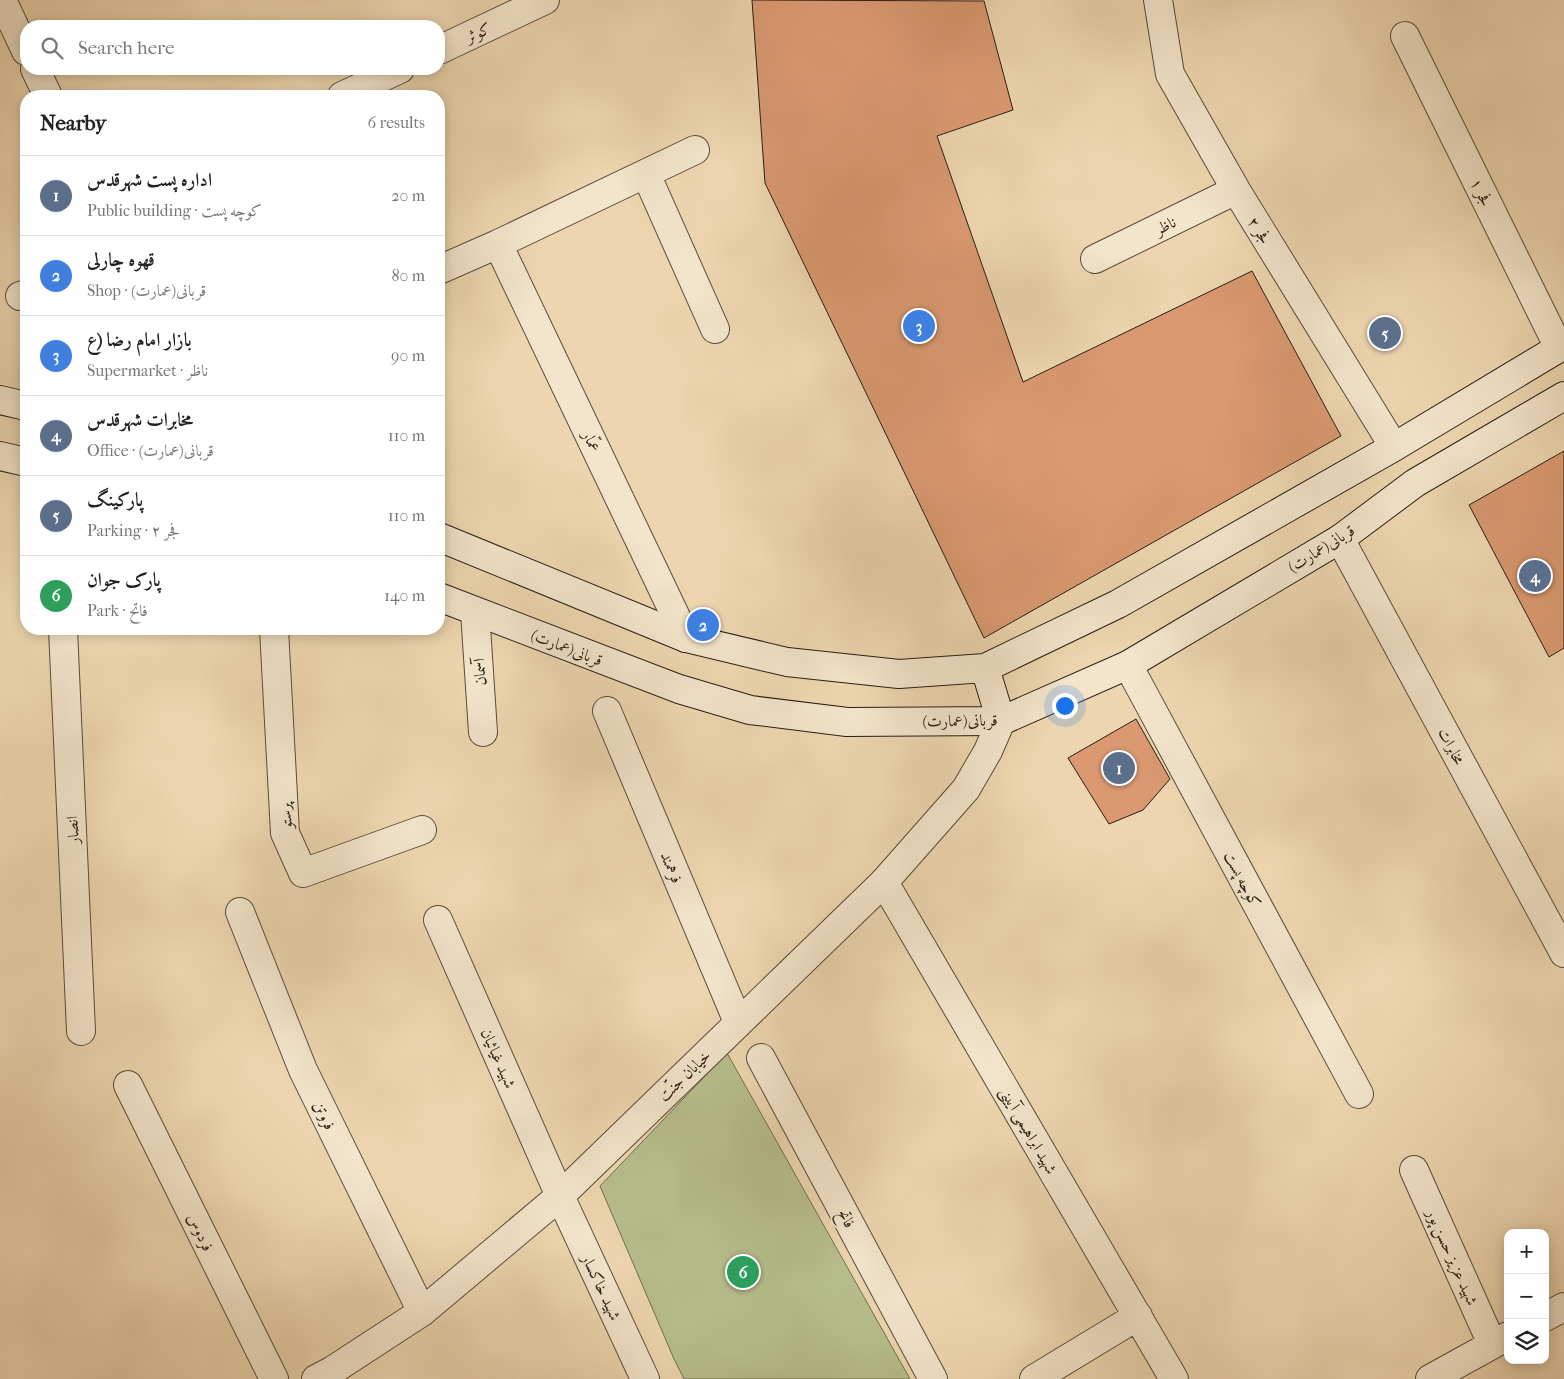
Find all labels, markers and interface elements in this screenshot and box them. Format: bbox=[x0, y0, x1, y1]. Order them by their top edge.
street label: کوثر bbox=[461, 18, 494, 48]
search box bbox=[20, 20, 445, 75]
icon: search bbox=[38, 34, 66, 62]
text: Search here bbox=[78, 37, 174, 59]
text: Nearby bbox=[40, 111, 106, 135]
text: 6 results bbox=[367, 113, 425, 132]
text: اداره پست شهرقدس bbox=[87, 169, 212, 191]
street label: فجر ۱ bbox=[1466, 175, 1496, 210]
text: 1 bbox=[53, 186, 59, 205]
text: 20 m bbox=[391, 186, 425, 205]
text: Public building · کوچه پست bbox=[87, 201, 262, 220]
street label: ناظر bbox=[1150, 212, 1179, 240]
street label: فجر ۲ bbox=[1243, 213, 1275, 248]
text: قهوه چارلی bbox=[87, 249, 155, 271]
text: 2 bbox=[52, 266, 60, 285]
text: 80 m bbox=[391, 266, 425, 285]
text: Shop · (عمارت)قربانی bbox=[87, 281, 206, 300]
pin: 3 bbox=[903, 307, 935, 345]
pin: 5 bbox=[1369, 314, 1401, 352]
text: بازار امام رضا (ع bbox=[87, 329, 192, 351]
text: 3 bbox=[53, 346, 59, 365]
text: 90 m bbox=[391, 346, 425, 365]
text: Supermarket · ناظر bbox=[87, 361, 208, 380]
text: مخابرات شهرقدس bbox=[87, 409, 193, 431]
street label: عمّار bbox=[577, 425, 607, 455]
text: 4 bbox=[51, 426, 61, 445]
text: 110 m bbox=[388, 426, 425, 445]
text: Office · (عمارت)قربانی bbox=[87, 441, 214, 460]
text: پارکینگ bbox=[87, 489, 143, 511]
text: 5 bbox=[53, 506, 59, 525]
text: 110 m bbox=[388, 506, 425, 525]
street label: (عمارت)قربانی bbox=[1284, 520, 1359, 577]
text: Parking · فجر ۲ bbox=[87, 521, 180, 540]
pin: 4 bbox=[1519, 557, 1551, 595]
text: پارک جوان bbox=[87, 569, 161, 591]
text: 6 bbox=[52, 586, 60, 605]
text: 140 m bbox=[384, 586, 425, 605]
text: Park · فاتح bbox=[87, 601, 148, 620]
pin: 2 bbox=[687, 606, 719, 644]
street label: (عمارت)قربانی bbox=[528, 625, 605, 671]
street label: آسمان bbox=[469, 656, 490, 686]
your location bbox=[1052, 693, 1078, 719]
street label: (عمارت)قربانی bbox=[922, 710, 998, 732]
street label: مخابرات bbox=[1434, 724, 1469, 768]
pin: 1 bbox=[1103, 749, 1135, 787]
street label: پرستو bbox=[275, 800, 297, 832]
street label: انصار bbox=[62, 815, 83, 847]
street label: کوچه پست bbox=[1218, 848, 1265, 911]
street label: فرهمند bbox=[656, 849, 687, 886]
street label: شهید غیاثیان bbox=[476, 1025, 520, 1091]
street label: خیابان جنّت bbox=[653, 1044, 715, 1105]
street label: شهید ابراهیمی آیینی bbox=[994, 1083, 1061, 1178]
street label: فروتن bbox=[309, 1098, 340, 1133]
street label: شهید عزیز حسن پور bbox=[1420, 1204, 1482, 1309]
street label: فاتح bbox=[830, 1205, 859, 1233]
street label: فردوس bbox=[182, 1210, 218, 1255]
map controls bbox=[1504, 1229, 1549, 1364]
button: + bbox=[1504, 1229, 1549, 1274]
street label: شهید خاکسار bbox=[576, 1249, 625, 1324]
pin: 6 bbox=[727, 1253, 759, 1291]
button: − bbox=[1504, 1274, 1549, 1319]
button: layers bbox=[1504, 1319, 1549, 1364]

